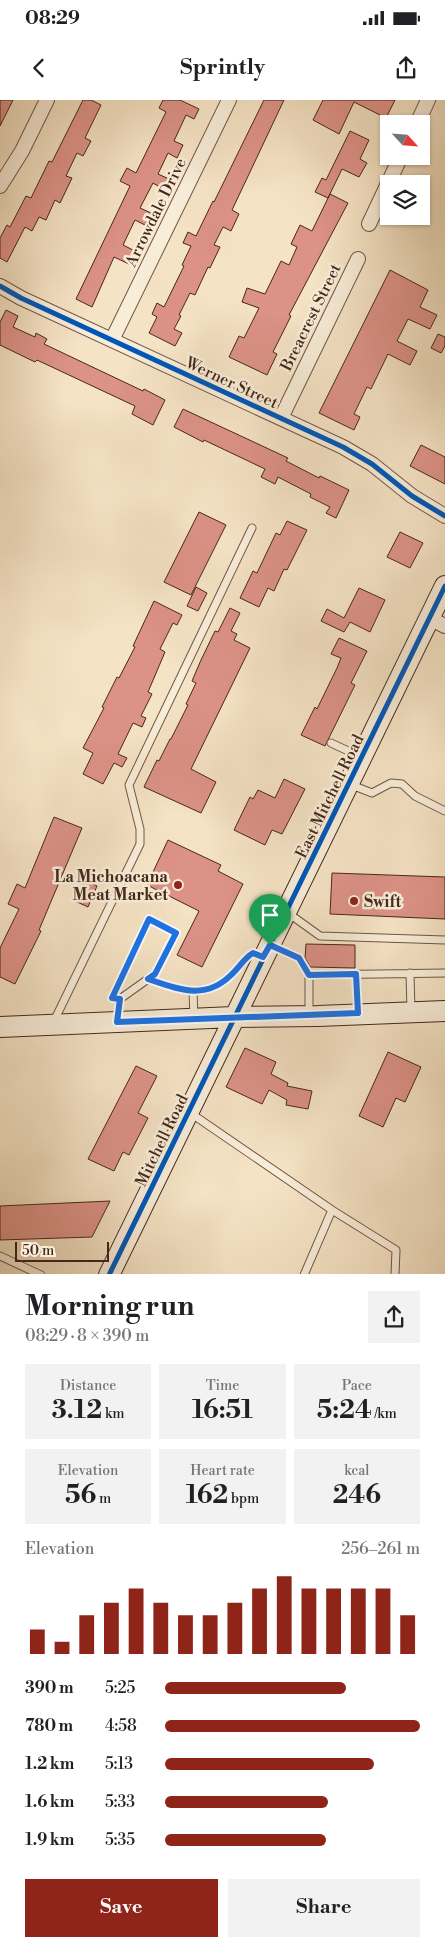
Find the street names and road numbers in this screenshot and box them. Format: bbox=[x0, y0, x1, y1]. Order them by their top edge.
street label: Arrowdale Drive bbox=[120, 155, 191, 271]
street label: Breacrest Street bbox=[276, 260, 346, 375]
street label: Werner Street bbox=[181, 352, 281, 413]
street label: East Mitchell Road bbox=[291, 731, 369, 862]
street label: Mitchell Road bbox=[131, 1091, 193, 1190]

